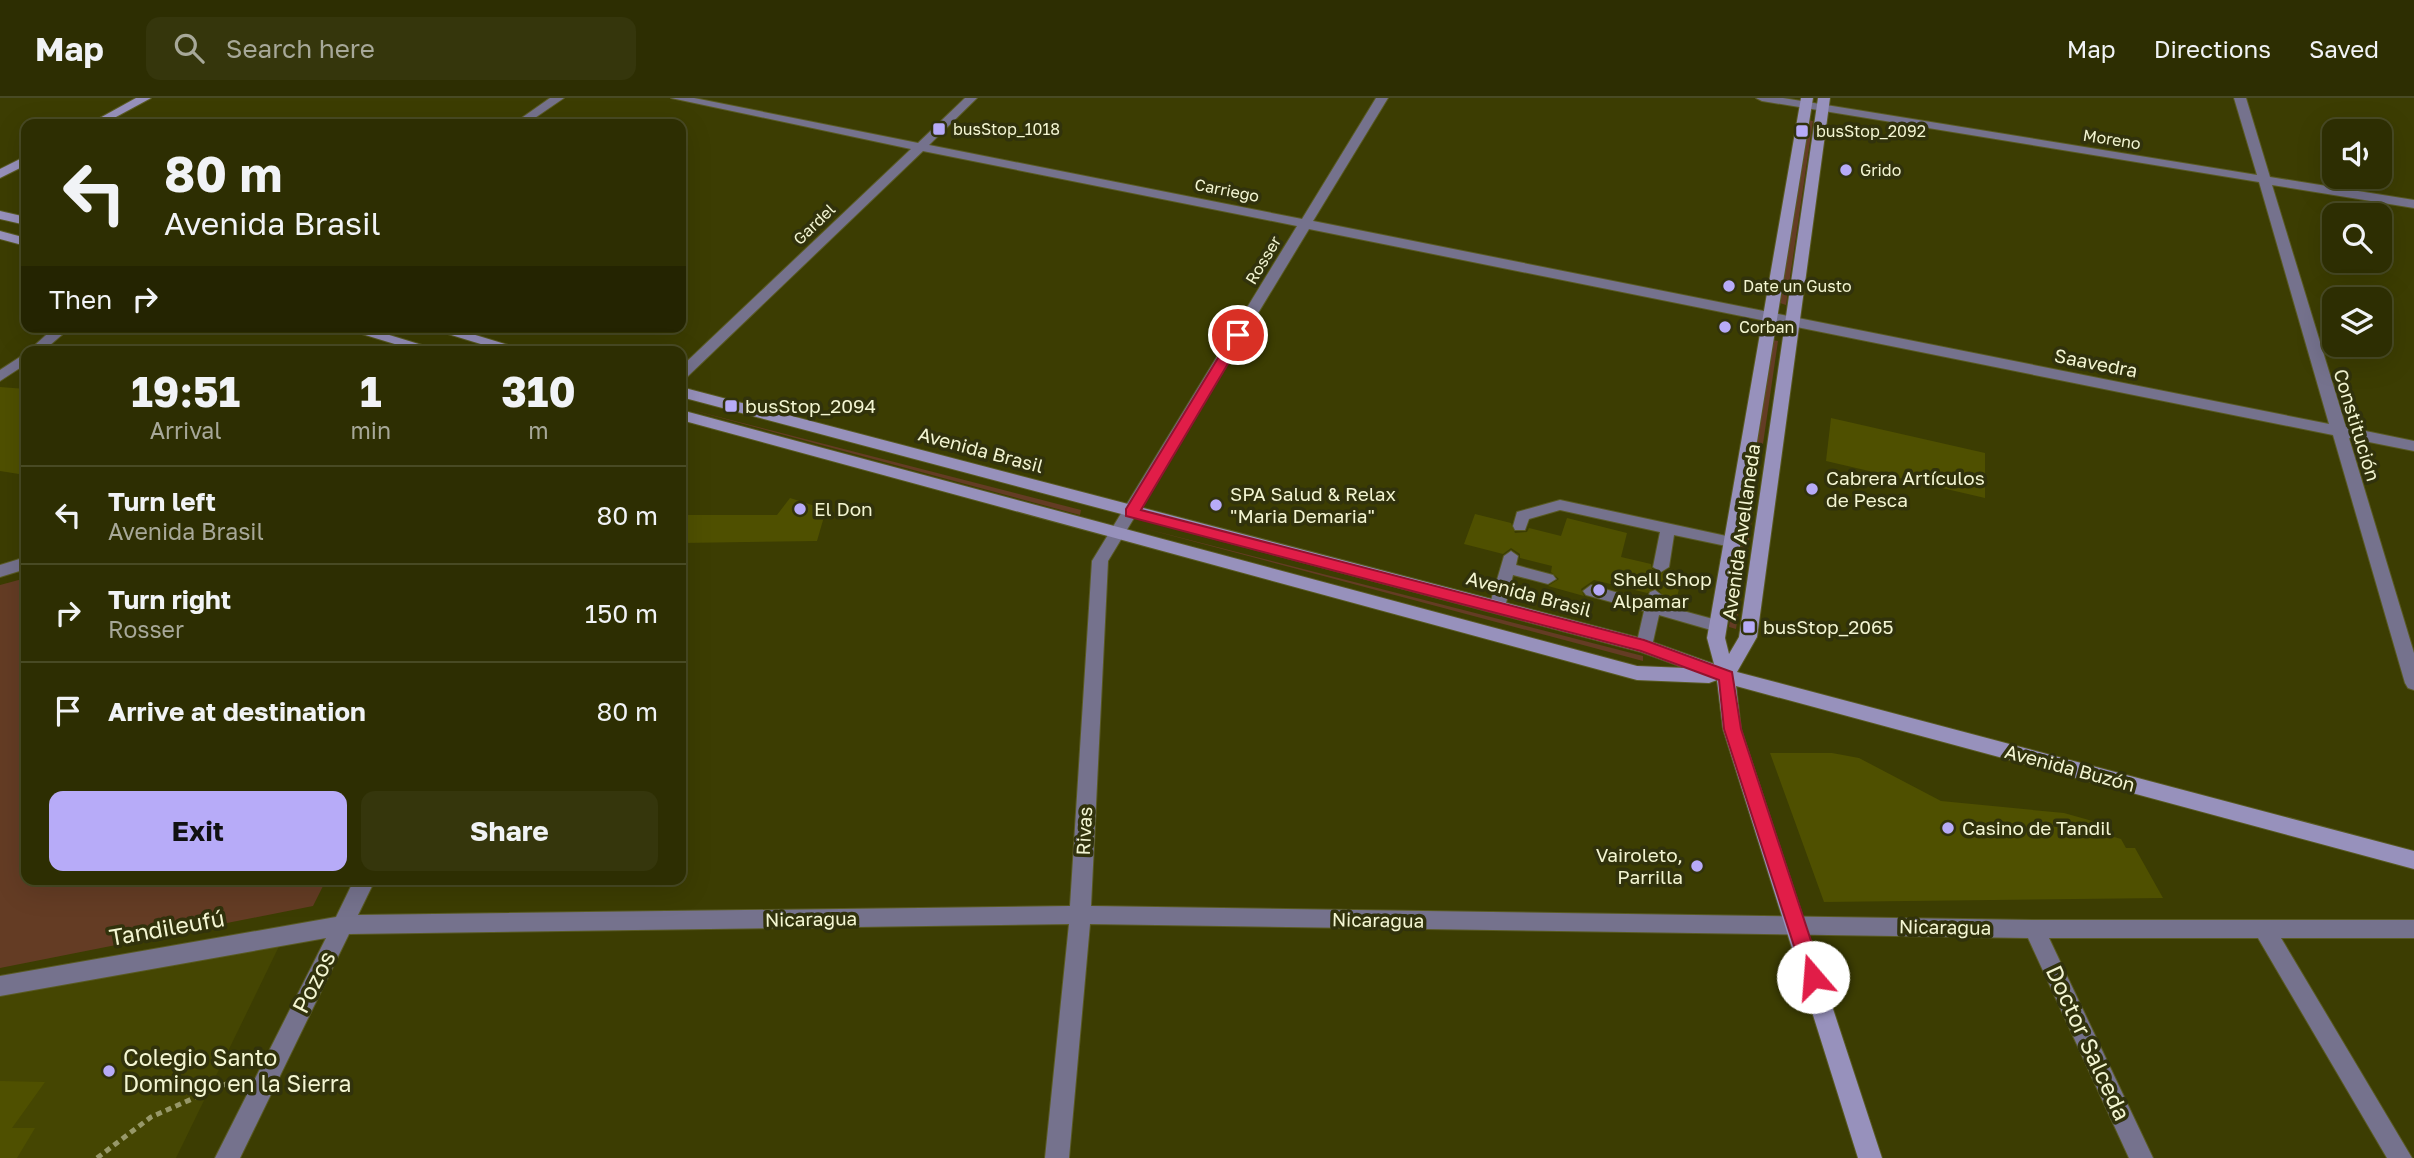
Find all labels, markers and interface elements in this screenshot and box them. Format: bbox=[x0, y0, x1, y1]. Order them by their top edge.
search box bbox=[146, 17, 636, 80]
text: Map bbox=[35, 29, 104, 68]
icon: search bbox=[170, 29, 208, 67]
text: Search here bbox=[226, 33, 375, 64]
text: Map bbox=[2067, 34, 2116, 63]
text: Directions bbox=[2154, 34, 2271, 63]
text: Saved bbox=[2309, 34, 2379, 63]
place label: busStop_1018 bbox=[953, 119, 1060, 139]
map controls bbox=[2322, 119, 2392, 357]
button: sound bbox=[2322, 119, 2392, 189]
marker: busStop_1018 bbox=[931, 121, 947, 137]
place label: busStop_2092 bbox=[1816, 121, 1926, 141]
marker: busStop_2092 bbox=[1794, 123, 1810, 139]
street label: Moreno bbox=[2082, 125, 2142, 153]
text: 80 m bbox=[164, 144, 282, 203]
icon: left bbox=[49, 147, 140, 238]
place label: Grido bbox=[1860, 160, 1901, 180]
marker: Grido bbox=[1838, 162, 1854, 178]
street label: Carriego bbox=[1193, 174, 1261, 206]
street label: Gardel bbox=[789, 199, 839, 249]
button: search bbox=[2322, 203, 2392, 273]
text: Avenida Brasil bbox=[164, 204, 381, 242]
street label: Rosser bbox=[1241, 232, 1285, 288]
place label: Date un Gusto bbox=[1743, 276, 1852, 296]
marker: Date un Gusto bbox=[1721, 278, 1737, 294]
icon: right bbox=[126, 280, 164, 318]
text: Then bbox=[49, 284, 112, 315]
button: layers bbox=[2322, 287, 2392, 357]
pin bbox=[1208, 305, 1268, 365]
icon: arrive bbox=[1219, 316, 1257, 354]
place label: Corban bbox=[1739, 317, 1794, 337]
marker: Corban bbox=[1717, 319, 1733, 335]
street label: Saavedra bbox=[2053, 343, 2140, 382]
text: 19:51 bbox=[131, 366, 240, 416]
text: 1 bbox=[360, 366, 382, 416]
text: 310 bbox=[501, 366, 576, 416]
street label: Constitución bbox=[2329, 366, 2385, 484]
place label: busStop_2094 bbox=[745, 394, 876, 417]
marker: busStop_2094 bbox=[723, 398, 739, 414]
text: Arrival bbox=[150, 416, 222, 444]
text: min bbox=[350, 416, 391, 444]
text: m bbox=[528, 416, 549, 444]
street label: Avenida Brasil bbox=[916, 422, 1046, 477]
street label: Avenida Avellaneda bbox=[1717, 442, 1764, 622]
place label: Cabrera Artículos de Pesca bbox=[1826, 466, 1985, 511]
marker: Cabrera Artículos de Pesca bbox=[1804, 481, 1820, 497]
place label: SPA Salud & Relax "Maria Demaria" bbox=[1230, 482, 1396, 527]
text: Turn left bbox=[108, 486, 216, 517]
icon: left bbox=[49, 496, 87, 534]
place label: El Don bbox=[814, 497, 873, 520]
marker: SPA Salud & Relax "Maria Demaria" bbox=[1208, 497, 1224, 513]
text: 80 m bbox=[597, 500, 658, 531]
marker: El Don bbox=[792, 501, 808, 517]
text: Avenida Brasil bbox=[108, 517, 264, 545]
street label: Avenida Brasil bbox=[1464, 566, 1594, 621]
place label: Shell Shop Alpamar bbox=[1613, 567, 1712, 612]
marker: Shell Shop Alpamar bbox=[1591, 582, 1607, 598]
text: Turn right bbox=[108, 584, 231, 615]
icon: right bbox=[49, 594, 87, 632]
text: 150 m bbox=[585, 598, 658, 629]
text: Rosser bbox=[108, 615, 184, 643]
place label: busStop_2065 bbox=[1763, 615, 1894, 638]
marker: busStop_2065 bbox=[1741, 619, 1757, 635]
icon: arrive bbox=[49, 692, 87, 730]
text: Arrive at destination bbox=[108, 696, 366, 727]
text: 80 m bbox=[597, 696, 658, 727]
street label: Avenida Buzón bbox=[2003, 739, 2138, 796]
button: Exit bbox=[49, 791, 347, 871]
button: Share bbox=[361, 791, 658, 871]
street label: Rivas bbox=[1071, 806, 1096, 856]
place label: Casino de Tandil bbox=[1962, 816, 2111, 839]
marker: Casino de Tandil bbox=[1940, 820, 1956, 836]
place label: Vairoleto, Parrilla bbox=[1596, 843, 1683, 888]
marker: Vairoleto, Parrilla bbox=[1689, 858, 1705, 874]
street label: Tandileufú bbox=[107, 903, 227, 951]
street label: Nicaragua bbox=[765, 906, 857, 931]
street label: Nicaragua bbox=[1332, 907, 1424, 932]
street label: Nicaragua bbox=[1899, 914, 1991, 939]
position arrow bbox=[1776, 940, 1850, 1014]
street label: Pozos bbox=[286, 946, 341, 1017]
street label: Doctor Salceda bbox=[2041, 961, 2137, 1125]
place label: Colegio Santo Domingo en la Sierra bbox=[123, 1043, 352, 1097]
marker: Colegio Santo Domingo en la Sierra bbox=[101, 1063, 117, 1079]

